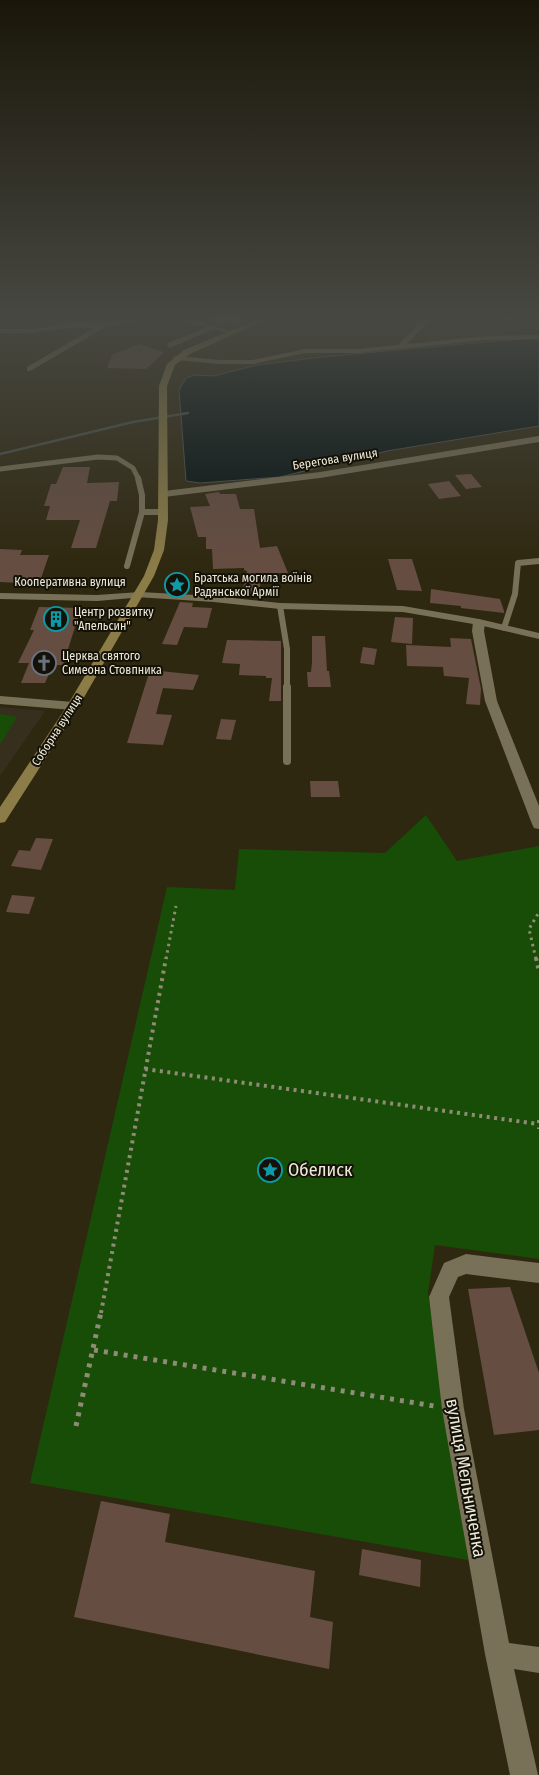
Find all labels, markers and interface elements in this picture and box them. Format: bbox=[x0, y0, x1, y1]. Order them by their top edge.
street label: Берегова вулиця bbox=[292, 445, 378, 473]
place label: Братська могила воїнів Радянської Армії bbox=[194, 571, 312, 599]
place icon: Братська могила воїнів Радянської Армії bbox=[164, 572, 190, 598]
street label: Кооперативна вулиця bbox=[14, 575, 126, 589]
place label: Центр розвитку "Апельсин" bbox=[74, 605, 154, 633]
building icon: Центр розвитку "Апельсин" bbox=[43, 606, 69, 632]
place label: Церква святого Симеона Стовпника bbox=[62, 649, 162, 677]
church icon: Церква святого Симеона Стовпника bbox=[31, 650, 57, 676]
street label: Соборна вулиця bbox=[29, 692, 85, 768]
place icon: Обелиск bbox=[257, 1157, 283, 1183]
place label: Обелиск bbox=[288, 1159, 353, 1181]
street label: вулиця Мельниченка bbox=[441, 1397, 491, 1559]

